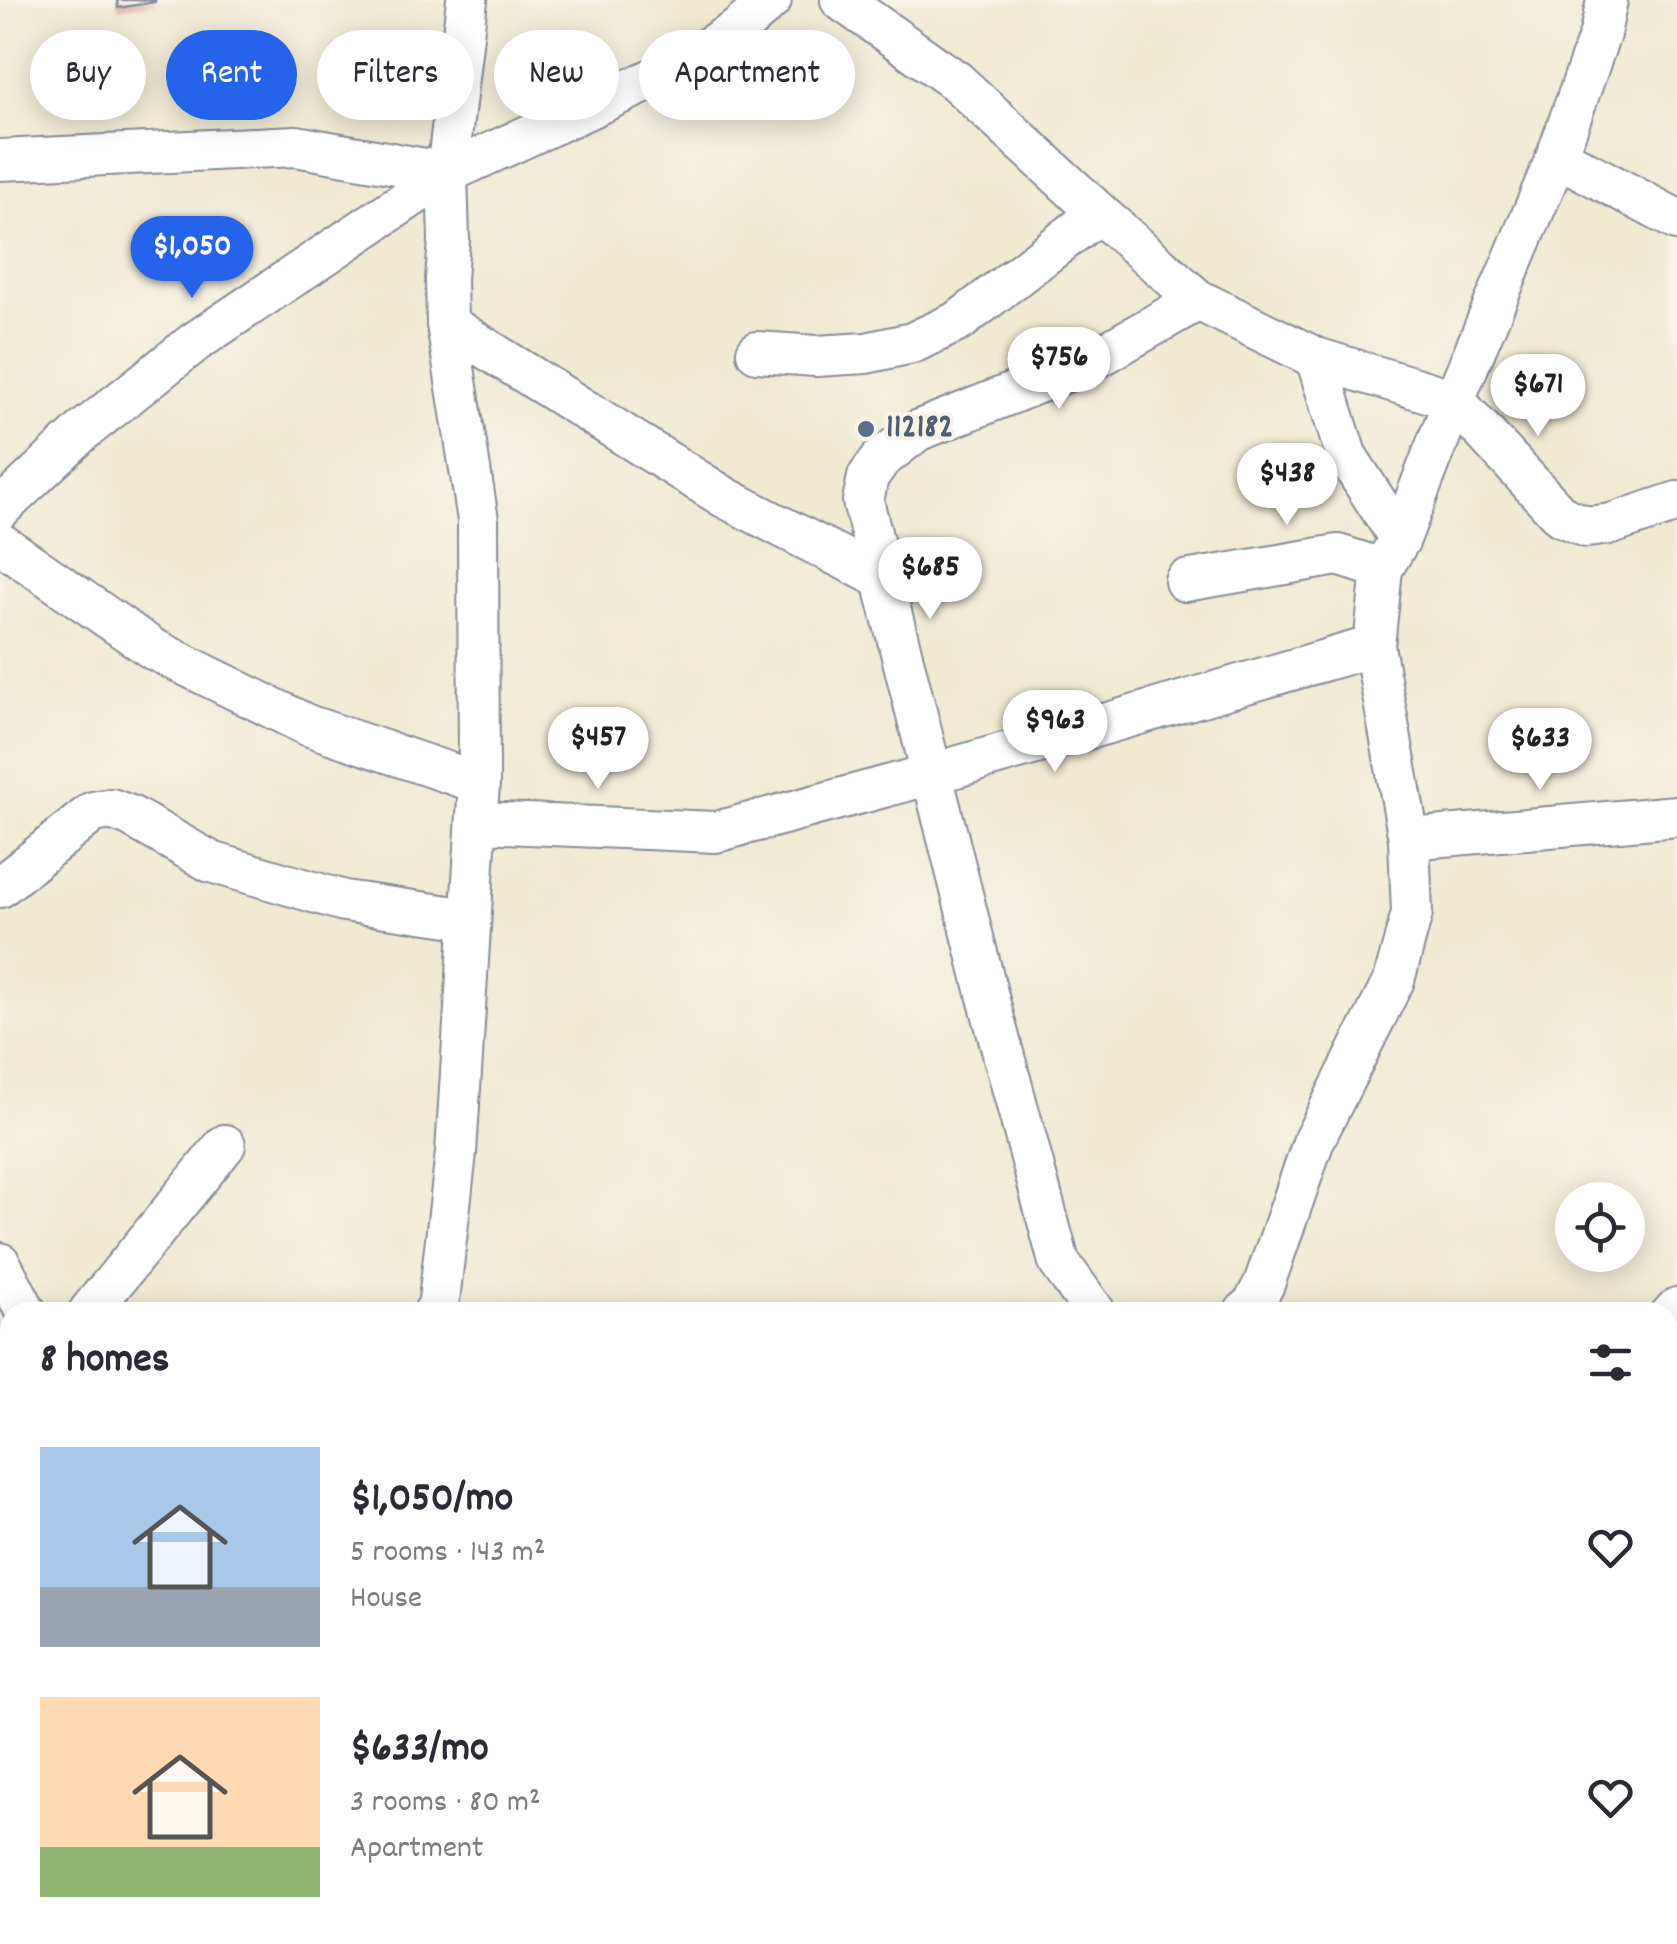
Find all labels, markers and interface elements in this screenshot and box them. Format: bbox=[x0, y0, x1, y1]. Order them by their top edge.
chip: Buy bbox=[30, 30, 146, 120]
chip: Rent bbox=[166, 30, 297, 120]
chip: Filters bbox=[317, 30, 474, 120]
chip: New bbox=[494, 30, 619, 120]
chip: Apartment bbox=[639, 30, 855, 120]
pin: $1,050 bbox=[111, 216, 273, 301]
text: $1,050 bbox=[152, 225, 232, 271]
pin: $756 bbox=[1000, 327, 1118, 412]
text: $756 bbox=[1030, 336, 1088, 382]
pin: $671 bbox=[1479, 354, 1597, 439]
text: $671 bbox=[1512, 363, 1564, 409]
place label: 112182 bbox=[886, 404, 954, 454]
marker: 112182 bbox=[855, 418, 877, 440]
pin: $438 bbox=[1228, 443, 1346, 528]
text: $438 bbox=[1259, 452, 1315, 498]
pin: $685 bbox=[871, 537, 989, 622]
text: $685 bbox=[900, 546, 960, 592]
pin: $963 bbox=[996, 690, 1114, 775]
text: $963 bbox=[1025, 699, 1085, 745]
pin: $457 bbox=[539, 707, 657, 792]
pin: $633 bbox=[1481, 708, 1599, 793]
text: $457 bbox=[570, 716, 626, 762]
text: $633 bbox=[1510, 717, 1570, 763]
map controls bbox=[1555, 1182, 1645, 1272]
button: locate bbox=[1555, 1182, 1645, 1272]
text: 8 homes bbox=[40, 1332, 169, 1392]
icon: filters bbox=[1583, 1335, 1638, 1390]
text: $1,050/mo bbox=[350, 1471, 513, 1531]
icon: home bbox=[120, 1487, 240, 1607]
icon: heart bbox=[1583, 1520, 1638, 1575]
text: 5 rooms · 143 m² bbox=[350, 1531, 545, 1577]
text: House bbox=[350, 1577, 422, 1623]
text: $633/mo bbox=[350, 1721, 489, 1781]
icon: home bbox=[120, 1737, 240, 1857]
icon: heart bbox=[1583, 1770, 1638, 1825]
text: 3 rooms · 80 m² bbox=[350, 1781, 541, 1827]
text: Apartment bbox=[350, 1827, 484, 1873]

